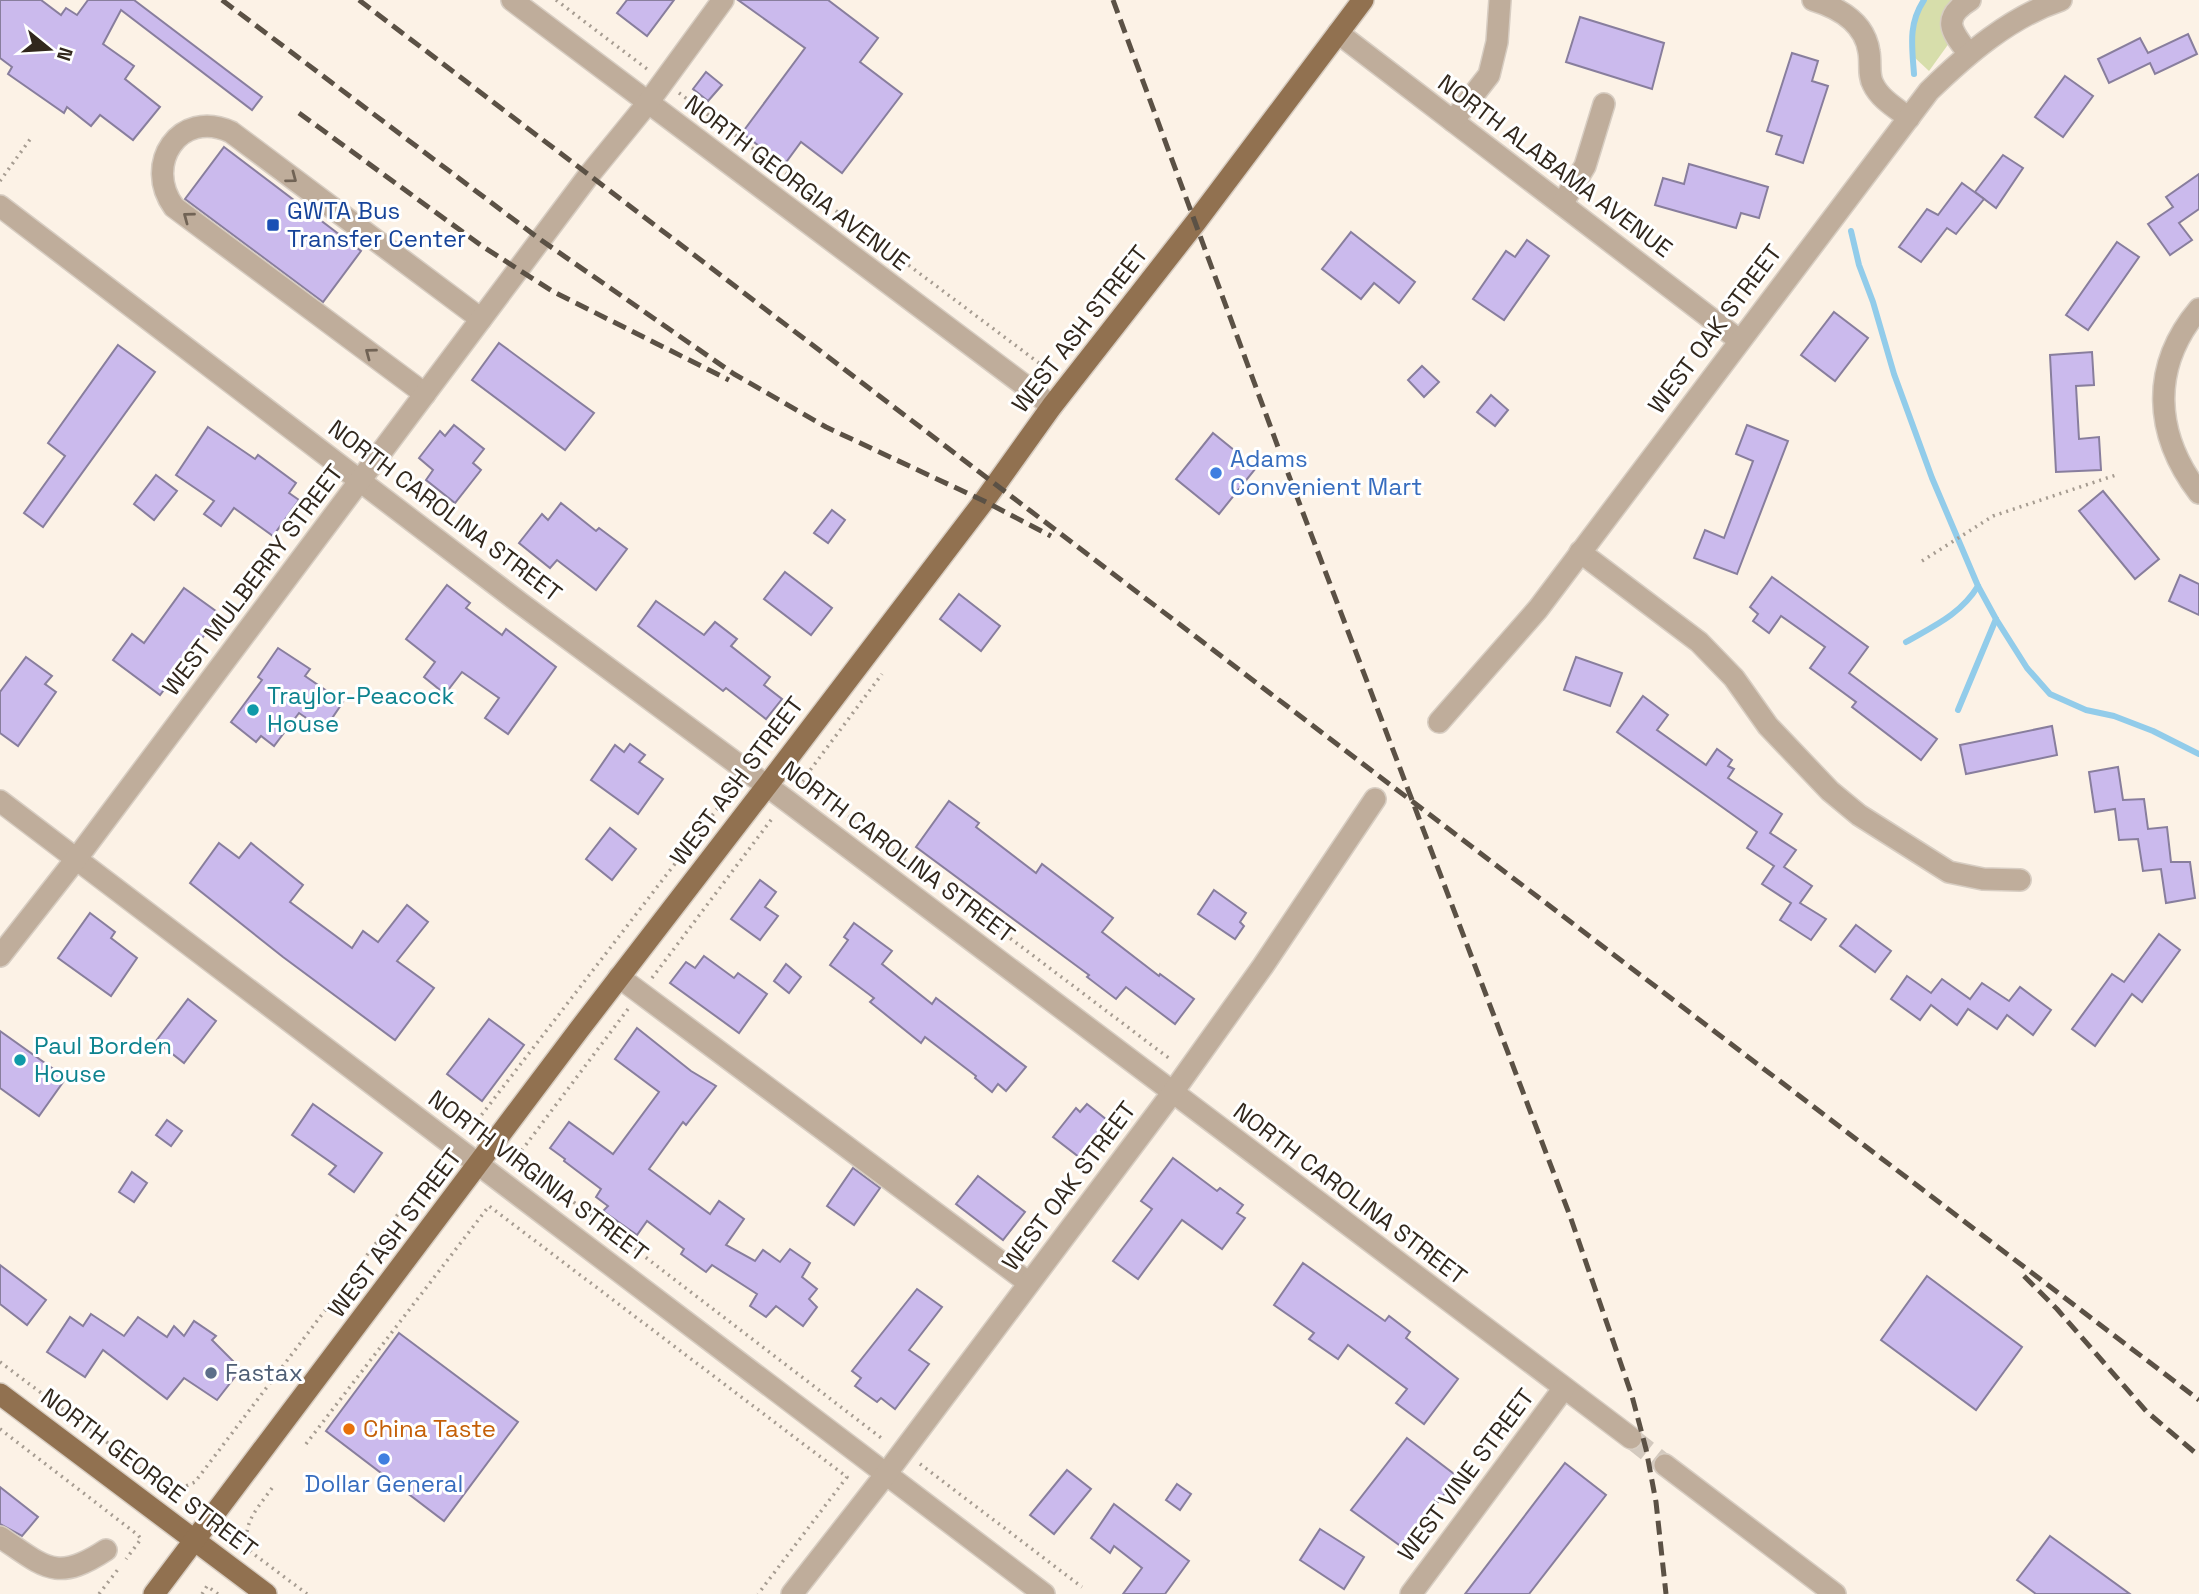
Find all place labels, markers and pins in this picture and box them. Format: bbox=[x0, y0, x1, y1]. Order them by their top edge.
place label: GWTA Bus Transfer Center bbox=[287, 195, 466, 254]
marker: GWTA Bus Transfer Center bbox=[265, 217, 281, 233]
place label: Adams Convenient Mart bbox=[1230, 443, 1422, 502]
marker: Adams Convenient Mart bbox=[1208, 465, 1224, 481]
place label: Traylor-Peacock House bbox=[267, 680, 455, 739]
marker: Traylor-Peacock House bbox=[245, 702, 261, 718]
place label: Paul Borden House bbox=[34, 1030, 172, 1089]
marker: Paul Borden House bbox=[12, 1052, 28, 1068]
place label: Fastax bbox=[225, 1357, 303, 1388]
marker: Fastax bbox=[203, 1365, 219, 1381]
place label: China Taste bbox=[363, 1413, 496, 1444]
marker: China Taste bbox=[341, 1421, 357, 1437]
marker: Dollar General bbox=[376, 1451, 392, 1467]
place label: Dollar General bbox=[305, 1468, 463, 1499]

